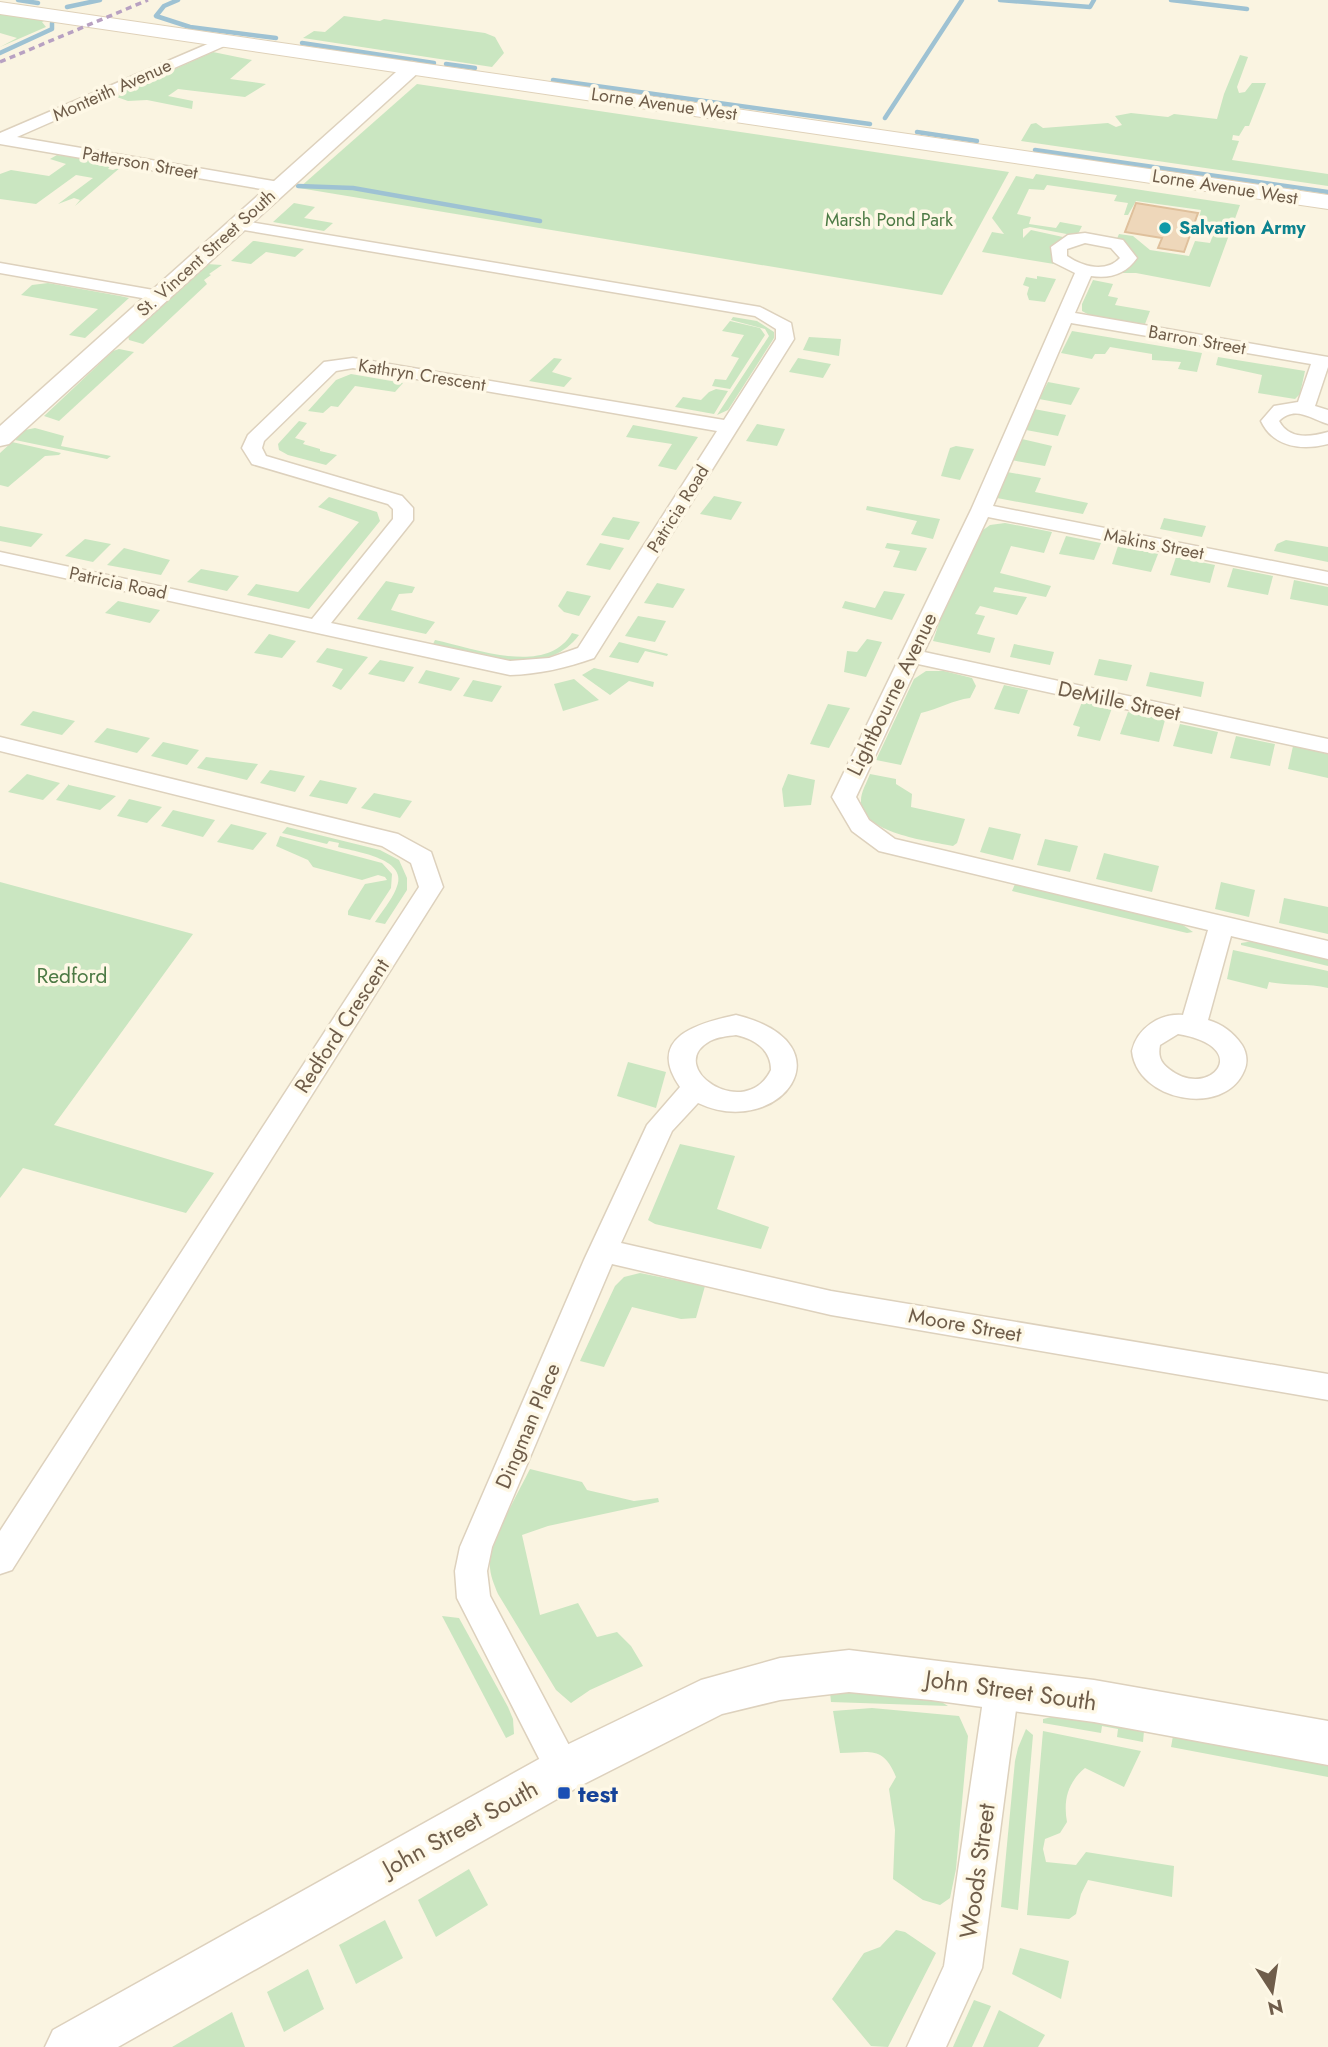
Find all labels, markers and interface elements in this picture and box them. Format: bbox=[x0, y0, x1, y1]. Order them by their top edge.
street label: Monteith Avenue bbox=[49, 52, 175, 128]
street label: Lorne Avenue West bbox=[589, 81, 739, 127]
street label: Patterson Street bbox=[80, 140, 201, 186]
street label: Lorne Avenue West bbox=[1150, 163, 1300, 211]
street label: St. Vincent Street South bbox=[131, 183, 281, 323]
park label: Marsh Pond Park bbox=[825, 207, 953, 233]
place label: Salvation Army bbox=[1179, 215, 1306, 241]
marker: Salvation Army bbox=[1157, 220, 1173, 236]
street label: Barron Street bbox=[1146, 319, 1248, 361]
street label: Kathryn Crescent bbox=[357, 352, 488, 398]
street label: Patricia Road bbox=[641, 460, 715, 558]
street label: Makins Street bbox=[1102, 522, 1207, 567]
street label: Patricia Road bbox=[67, 560, 169, 606]
street label: Lightbourne Avenue bbox=[839, 607, 945, 781]
street label: DeMille Street bbox=[1055, 673, 1183, 729]
street label: Redford Crescent bbox=[287, 953, 397, 1099]
park label: Redford bbox=[36, 961, 108, 991]
street label: Moore Street bbox=[906, 1300, 1024, 1350]
street label: Dingman Place bbox=[488, 1358, 568, 1493]
street label: John Street South bbox=[920, 1660, 1099, 1719]
street label: John Street South bbox=[373, 1771, 544, 1887]
place label: test bbox=[578, 1776, 618, 1811]
marker: test bbox=[556, 1785, 572, 1801]
street label: Woods Street bbox=[950, 1801, 1004, 1941]
north arrow bbox=[1237, 1956, 1307, 2026]
text: N bbox=[1265, 1992, 1286, 2022]

